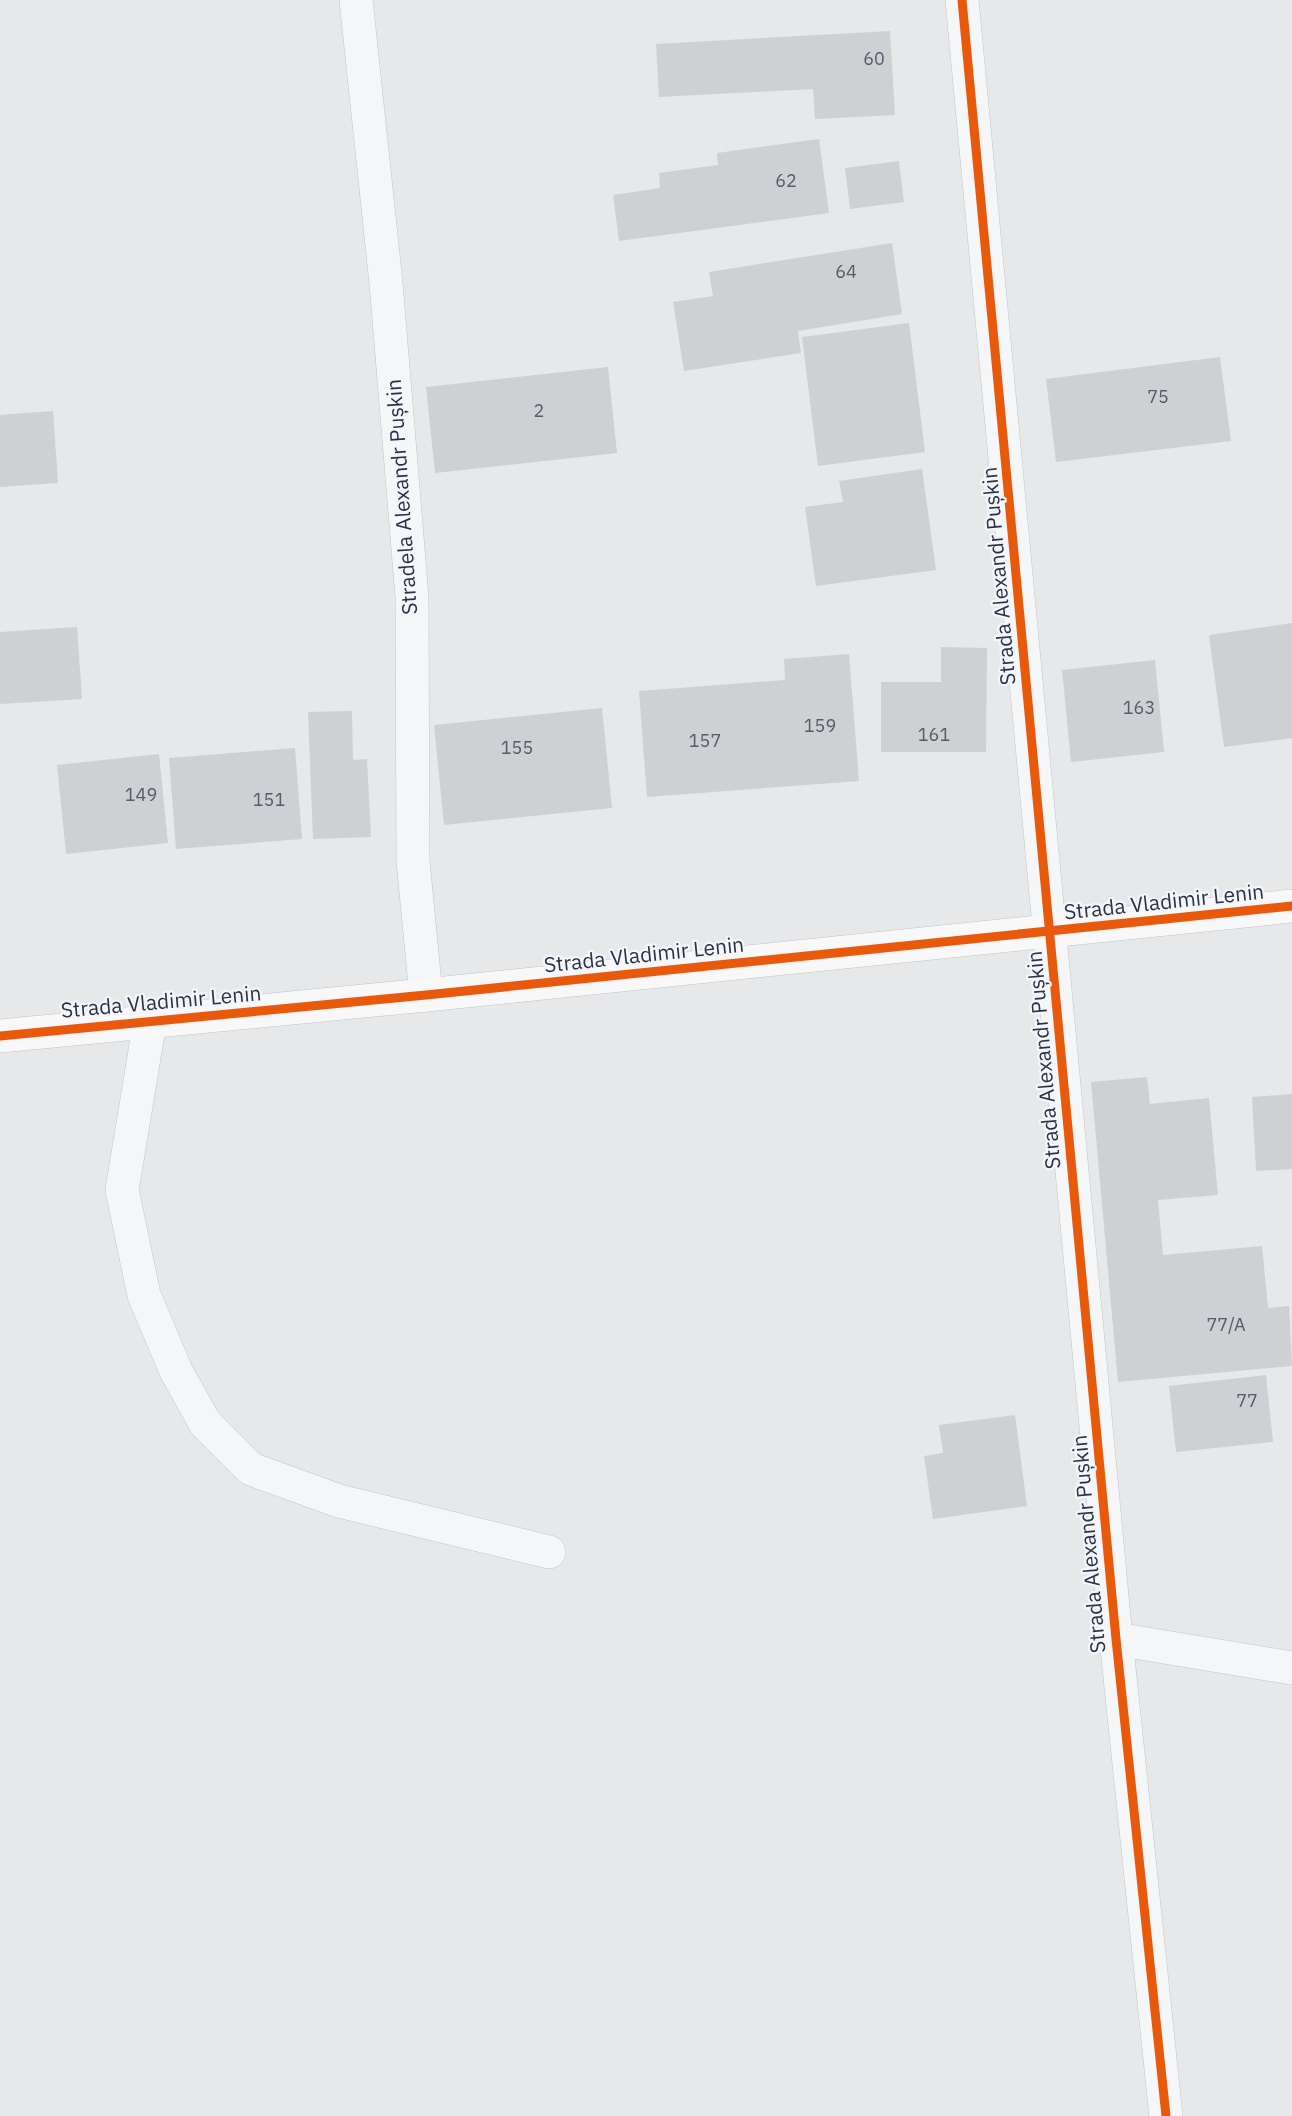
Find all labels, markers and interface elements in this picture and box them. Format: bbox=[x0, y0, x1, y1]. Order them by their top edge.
house number: 60 bbox=[863, 47, 885, 70]
house number: 62 bbox=[775, 169, 797, 192]
house number: 64 bbox=[835, 260, 857, 283]
street label: Stradela Alexandr Pușkin bbox=[379, 378, 423, 616]
house number: 75 bbox=[1147, 385, 1169, 408]
house number: 2 bbox=[534, 399, 544, 422]
street label: Strada Alexandr Pușkin bbox=[975, 466, 1021, 686]
house number: 163 bbox=[1123, 696, 1155, 719]
house number: 159 bbox=[804, 714, 836, 737]
house number: 161 bbox=[918, 723, 950, 746]
house number: 157 bbox=[689, 729, 721, 752]
house number: 155 bbox=[501, 736, 533, 759]
house number: 149 bbox=[125, 783, 157, 806]
house number: 151 bbox=[253, 788, 285, 811]
street label: Strada Vladimir Lenin bbox=[1062, 877, 1265, 925]
street label: Strada Vladimir Lenin bbox=[542, 930, 745, 978]
street label: Strada Alexandr Pușkin bbox=[1020, 950, 1066, 1170]
street label: Strada Vladimir Lenin bbox=[60, 978, 262, 1024]
house number: 77/A bbox=[1206, 1313, 1246, 1336]
house number: 77 bbox=[1236, 1389, 1258, 1412]
street label: Strada Alexandr Pușkin bbox=[1065, 1434, 1111, 1654]

